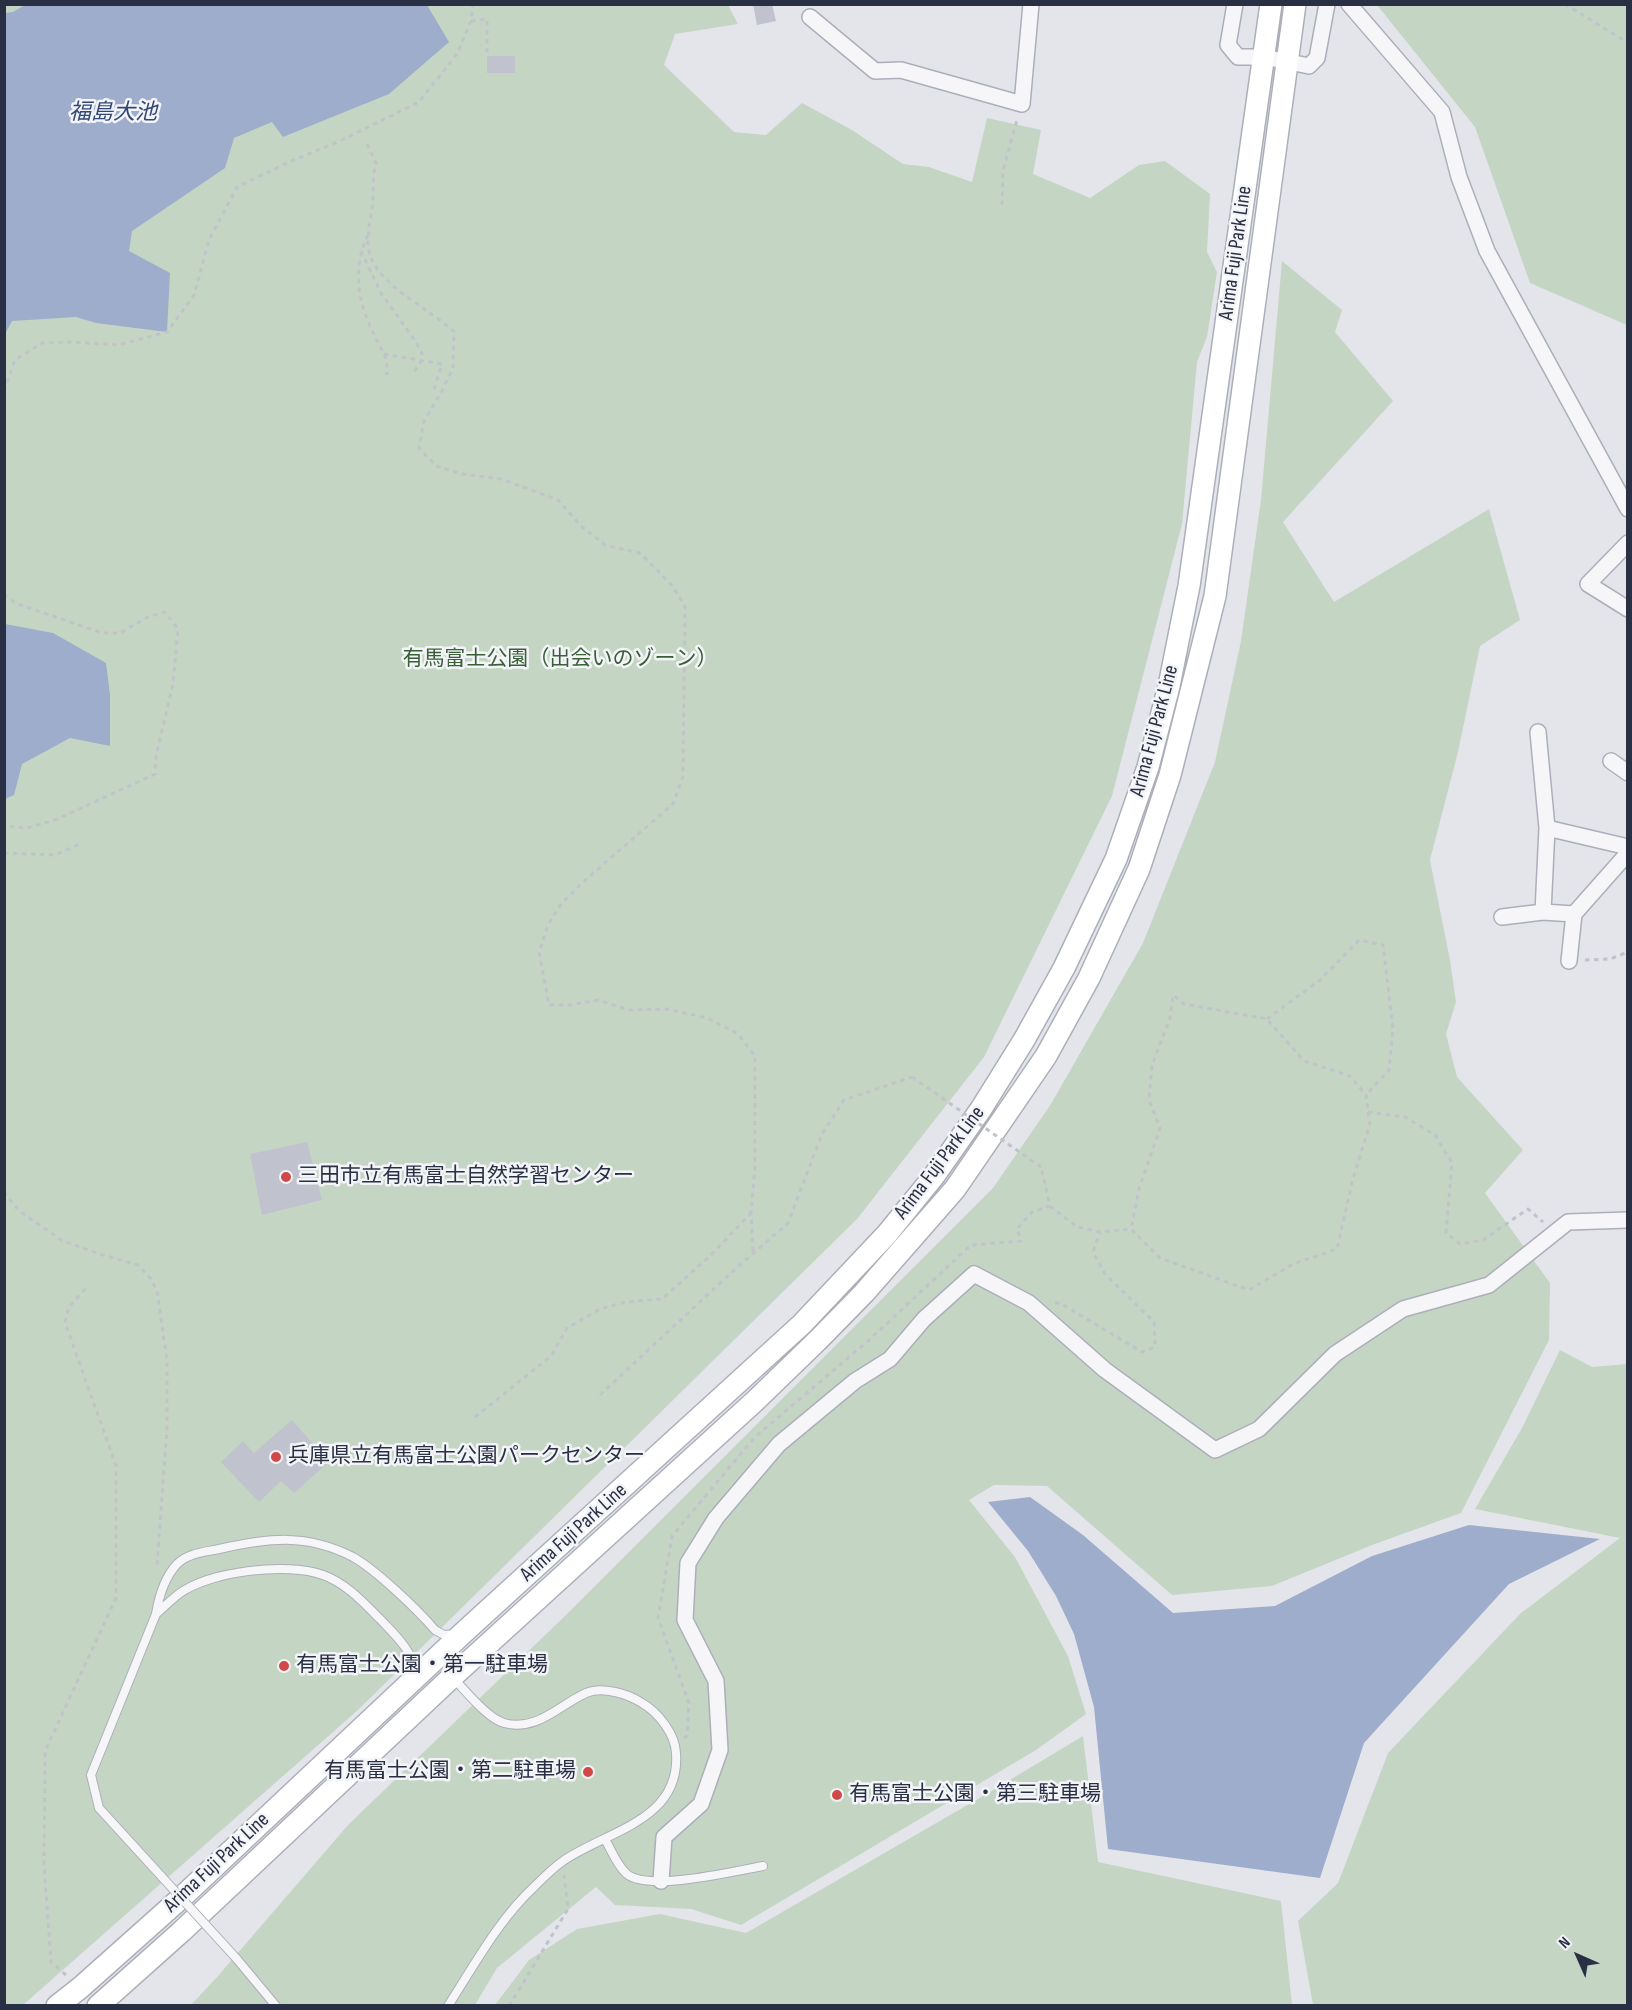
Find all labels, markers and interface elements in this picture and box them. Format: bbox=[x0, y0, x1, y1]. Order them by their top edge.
water label: 福島大池 bbox=[69, 100, 157, 126]
street label: Arima Fuji Park Line bbox=[1214, 184, 1258, 322]
park label: 有馬富士公園（出会いのゾーン） bbox=[403, 647, 717, 673]
street label: Arima Fuji Park Line bbox=[1125, 662, 1185, 800]
street label: Arima Fuji Park Line bbox=[889, 1101, 991, 1225]
place label: 三田市立有馬富士自然学習センター bbox=[298, 1164, 634, 1190]
marker: 三田市立有馬富士自然学習センター bbox=[279, 1170, 293, 1184]
place label: 兵庫県立有馬富士公園パークセンター bbox=[288, 1444, 645, 1470]
marker: 兵庫県立有馬富士公園パークセンター bbox=[269, 1450, 283, 1464]
street label: Arima Fuji Park Line bbox=[515, 1478, 633, 1588]
place label: 有馬富士公園・第一駐車場 bbox=[296, 1653, 548, 1679]
marker: 有馬富士公園・第一駐車場 bbox=[277, 1659, 291, 1673]
place label: 有馬富士公園・第二駐車場 bbox=[324, 1759, 576, 1785]
marker: 有馬富士公園・第二駐車場 bbox=[581, 1765, 595, 1779]
place label: 有馬富士公園・第三駐車場 bbox=[849, 1782, 1101, 1808]
marker: 有馬富士公園・第三駐車場 bbox=[830, 1788, 844, 1802]
street label: Arima Fuji Park Line bbox=[159, 1808, 275, 1918]
north arrow bbox=[1548, 1926, 1608, 1986]
text: N bbox=[1555, 1933, 1575, 1953]

